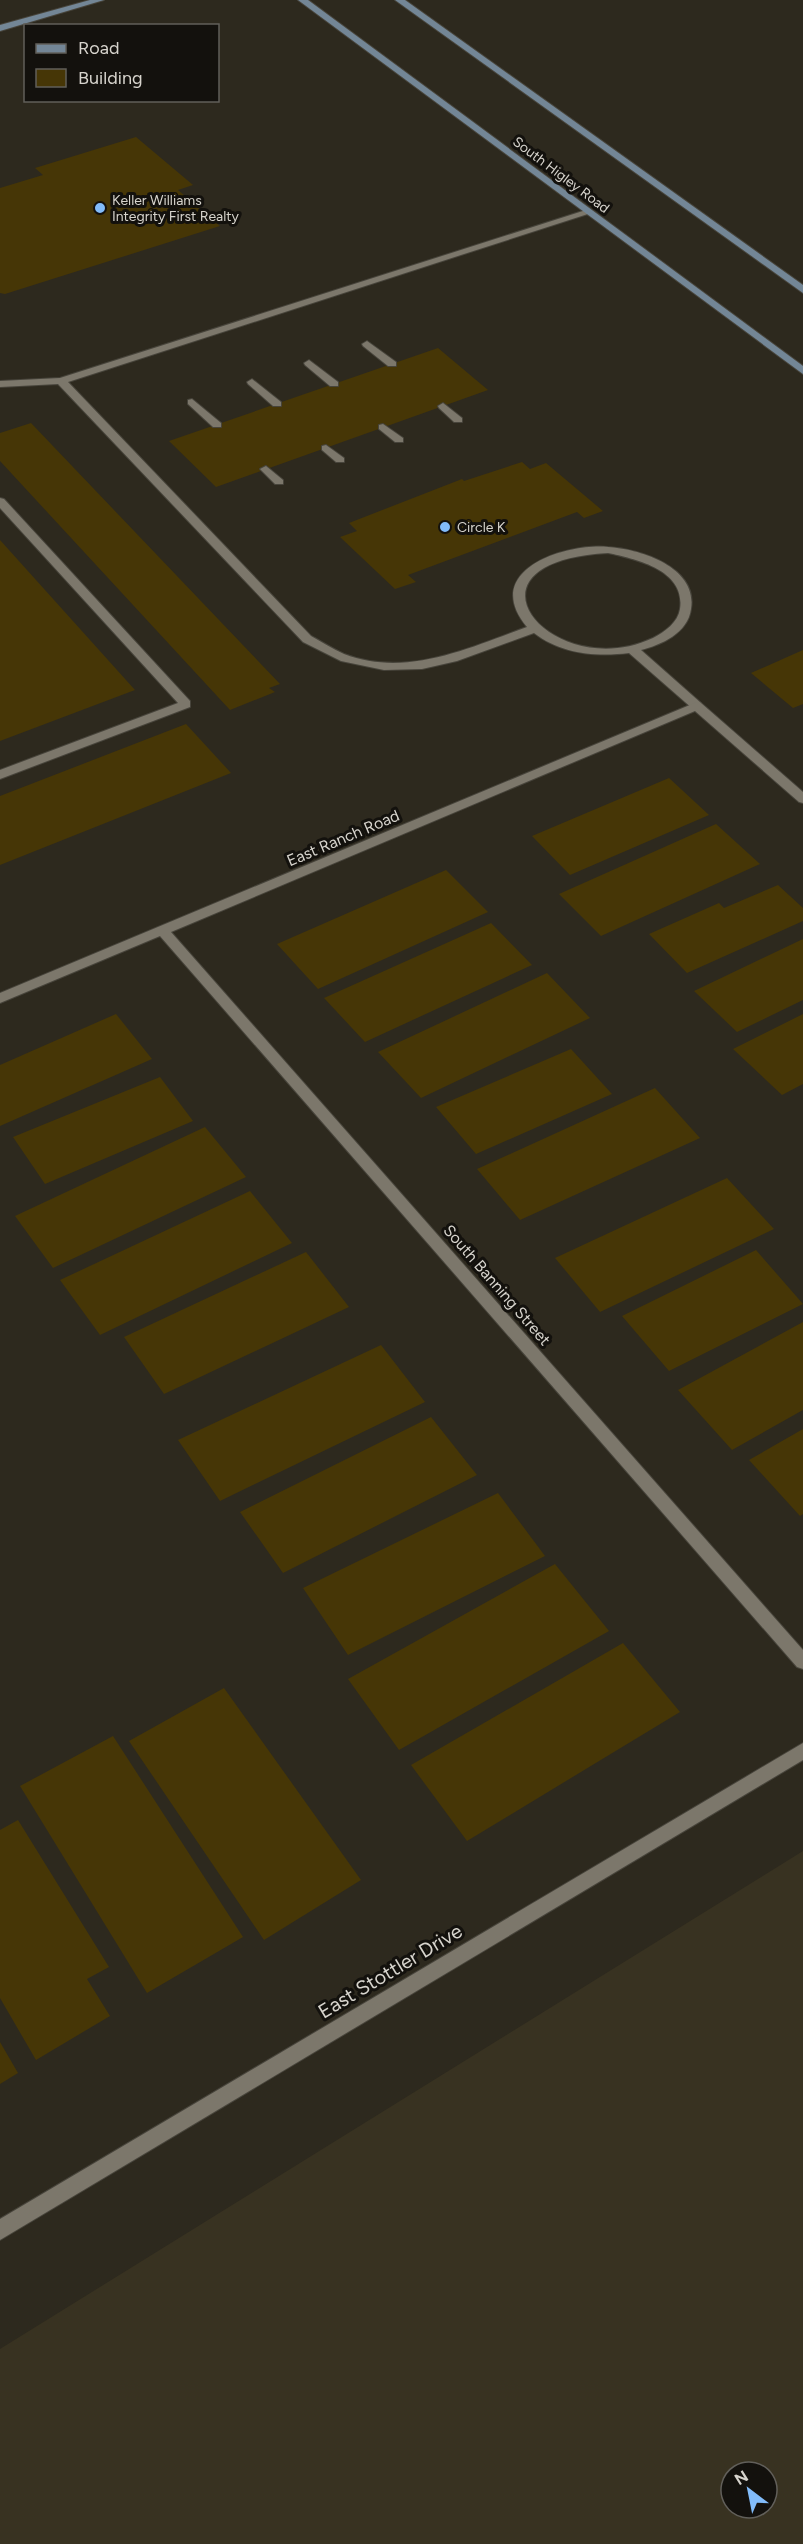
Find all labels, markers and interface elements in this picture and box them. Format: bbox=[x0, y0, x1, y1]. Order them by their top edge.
legend bbox=[24, 24, 219, 102]
text: Road bbox=[78, 37, 119, 59]
text: Building bbox=[78, 67, 143, 89]
street label: South Higley Road bbox=[509, 133, 613, 217]
place label: Keller Williams Integrity First Realty bbox=[112, 192, 240, 225]
marker: Keller Williams Integrity First Realty bbox=[93, 201, 107, 215]
place label: Circle K bbox=[457, 519, 506, 536]
marker: Circle K bbox=[438, 520, 452, 534]
street label: East Ranch Road bbox=[284, 806, 402, 870]
street label: South Banning Street bbox=[439, 1221, 555, 1349]
street label: East Stottler Drive bbox=[314, 1919, 466, 2023]
north arrow bbox=[719, 2460, 779, 2520]
text: N bbox=[731, 2466, 752, 2489]

